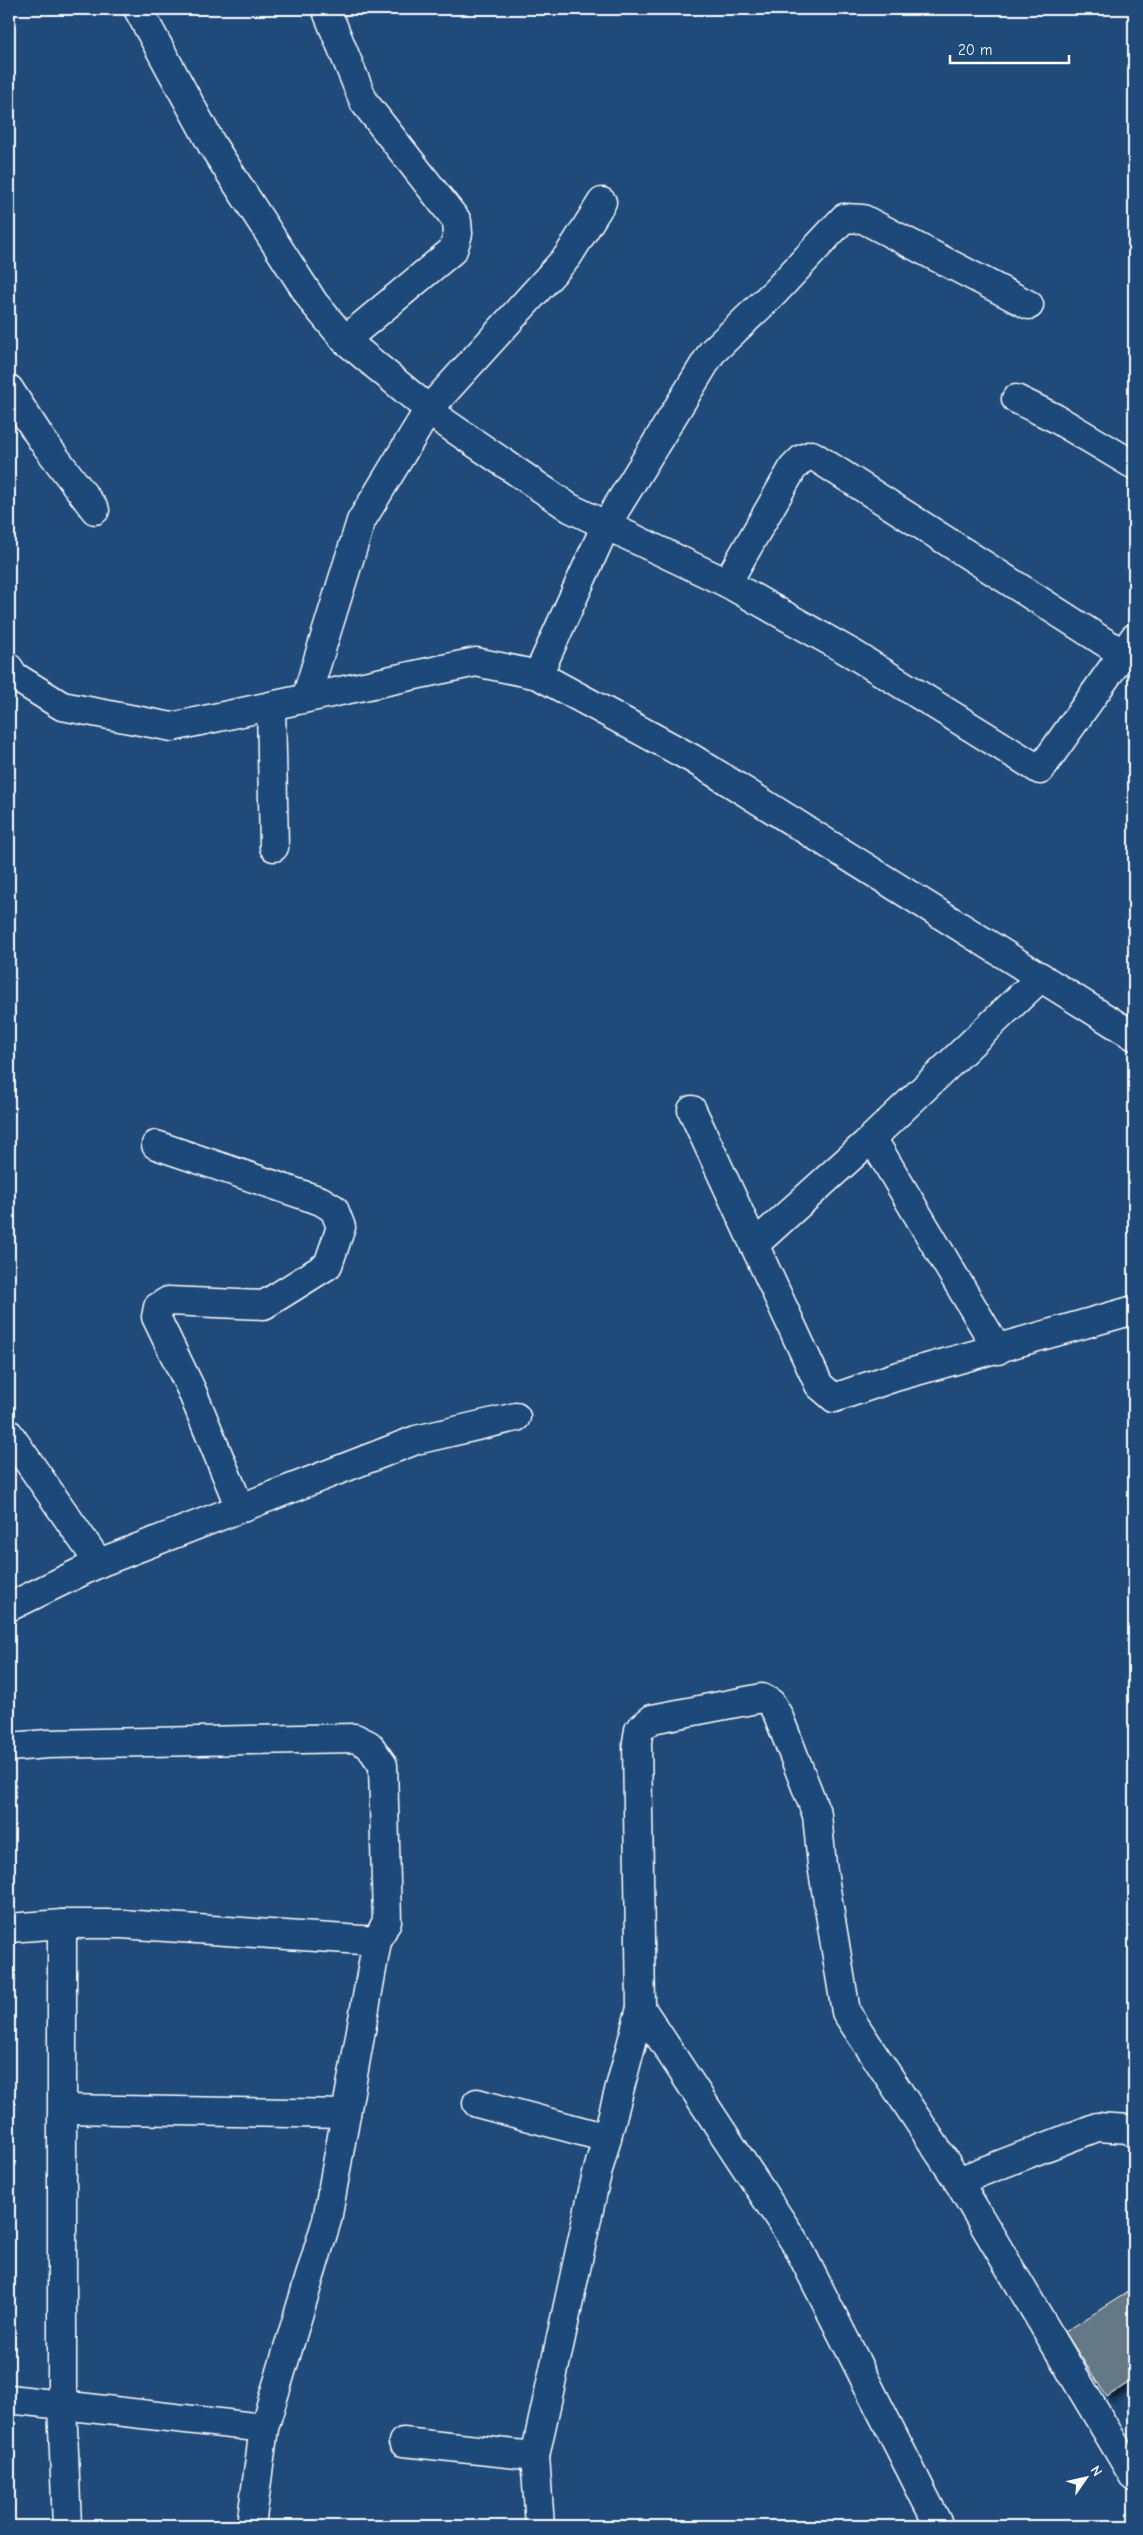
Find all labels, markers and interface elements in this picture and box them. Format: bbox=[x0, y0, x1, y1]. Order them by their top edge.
scale bar bbox=[950, 32, 1069, 64]
text: 20 m bbox=[958, 41, 992, 59]
north arrow bbox=[1060, 2452, 1110, 2502]
text: N bbox=[1087, 2462, 1106, 2480]

